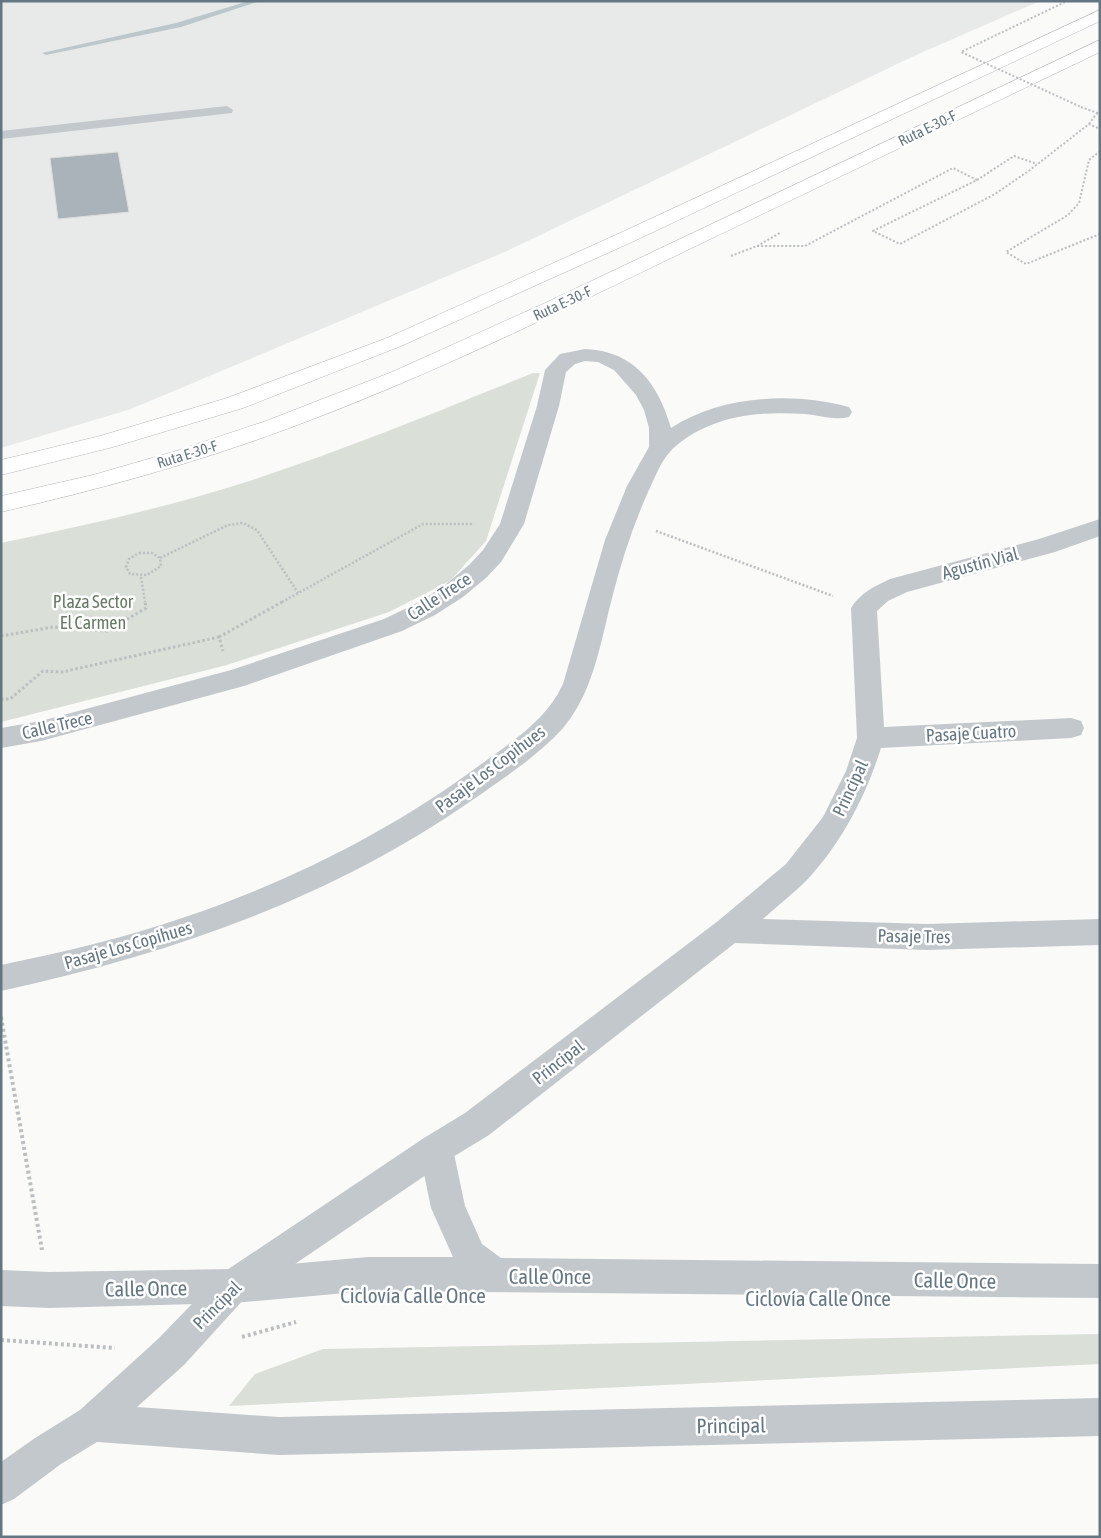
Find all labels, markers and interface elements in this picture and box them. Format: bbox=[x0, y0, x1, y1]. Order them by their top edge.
street label: Ruta E-30-F bbox=[895, 107, 959, 149]
street label: Ruta E-30-F bbox=[530, 282, 594, 324]
street label: Ruta E-30-F bbox=[155, 437, 219, 471]
street label: Agustín Vial bbox=[939, 543, 1021, 583]
street label: Calle Trece bbox=[403, 568, 475, 624]
park label: Plaza Sector El Carmen bbox=[53, 591, 134, 633]
street label: Calle Trece bbox=[20, 707, 94, 743]
street label: Pasaje Cuatro bbox=[925, 720, 1017, 746]
street label: Pasaje Los Copihues bbox=[431, 721, 549, 817]
street label: Principal bbox=[828, 756, 872, 819]
street label: Pasaje Los Copihues bbox=[62, 917, 194, 973]
street label: Pasaje Tres bbox=[877, 925, 951, 947]
street label: Principal bbox=[528, 1035, 588, 1089]
street label: Calle Once bbox=[509, 1264, 591, 1288]
street label: Calle Once bbox=[914, 1267, 996, 1293]
street label: Calle Once bbox=[105, 1275, 187, 1301]
street label: Principal bbox=[189, 1276, 246, 1333]
street label: Ciclovía Calle Once bbox=[340, 1283, 486, 1307]
street label: Ciclovía Calle Once bbox=[745, 1286, 891, 1310]
street label: Principal bbox=[696, 1412, 766, 1438]

